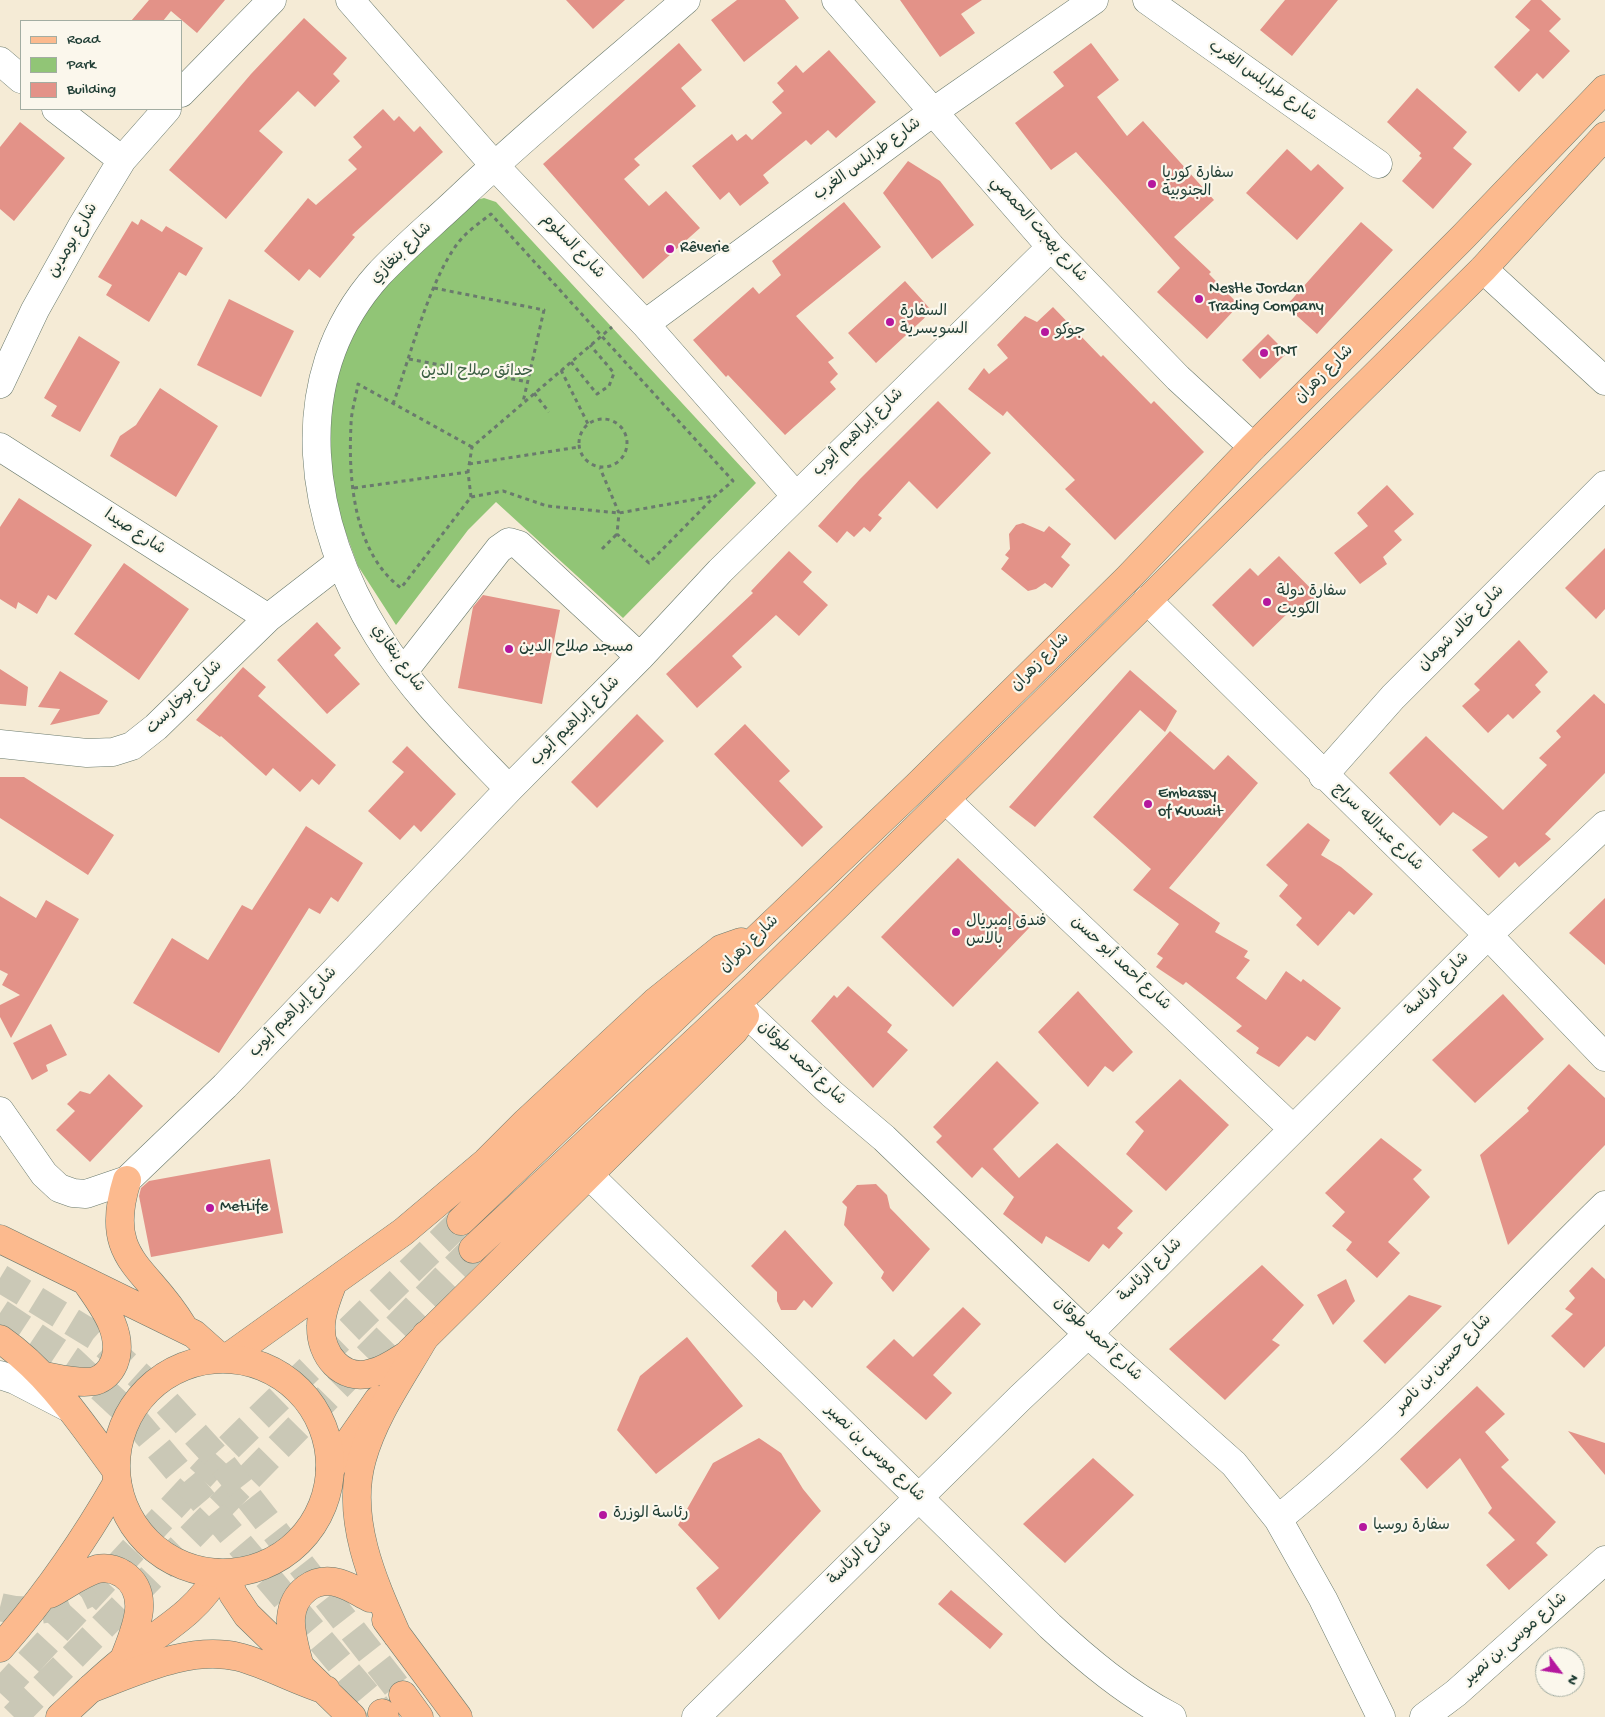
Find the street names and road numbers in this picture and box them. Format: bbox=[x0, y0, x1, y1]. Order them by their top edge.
street label: شارع طرابلس الغرب bbox=[1204, 37, 1320, 127]
street label: شارع طرابلس الغرب bbox=[811, 115, 925, 205]
street label: شارع بهجت الحمصي bbox=[985, 173, 1091, 287]
street label: شارع بومدين bbox=[45, 200, 103, 282]
street label: شارع السلوم bbox=[536, 210, 608, 284]
street label: شارع بنغازي bbox=[367, 219, 437, 289]
street label: شارع زهران bbox=[1292, 342, 1358, 408]
street label: شارع إبراهيم أيوب bbox=[810, 385, 908, 481]
street label: شارع صيدا bbox=[100, 506, 168, 560]
street label: شارع خالد شومان bbox=[1415, 582, 1509, 676]
street label: شارع بنغازي bbox=[366, 621, 428, 697]
street label: شارع زهران bbox=[1008, 630, 1074, 696]
street label: شارع بوخارست bbox=[143, 657, 227, 739]
street label: شارع إبراهيم أيوب bbox=[527, 673, 625, 771]
street label: شارع عبدالله سراج bbox=[1328, 780, 1426, 876]
street label: شارع زهران bbox=[716, 912, 784, 978]
street label: شارع أحمد أبو حسن bbox=[1066, 913, 1174, 1015]
street label: شارع الرئاسة bbox=[1402, 949, 1474, 1021]
street label: شارع إبراهيم أيوب bbox=[246, 964, 342, 1062]
street label: شارع أحمد طوقان bbox=[753, 1018, 849, 1110]
street label: شارع الرئاسة bbox=[1115, 1235, 1187, 1307]
street label: شارع أحمد طوقان bbox=[1049, 1294, 1145, 1386]
street label: شارع حسين بن ناصر bbox=[1392, 1311, 1496, 1419]
street label: شارع موسى بن نصير bbox=[820, 1401, 928, 1507]
street label: شارع الرئاسة bbox=[825, 1518, 897, 1590]
street label: شارع موسى بن نصير bbox=[1460, 1590, 1572, 1690]

